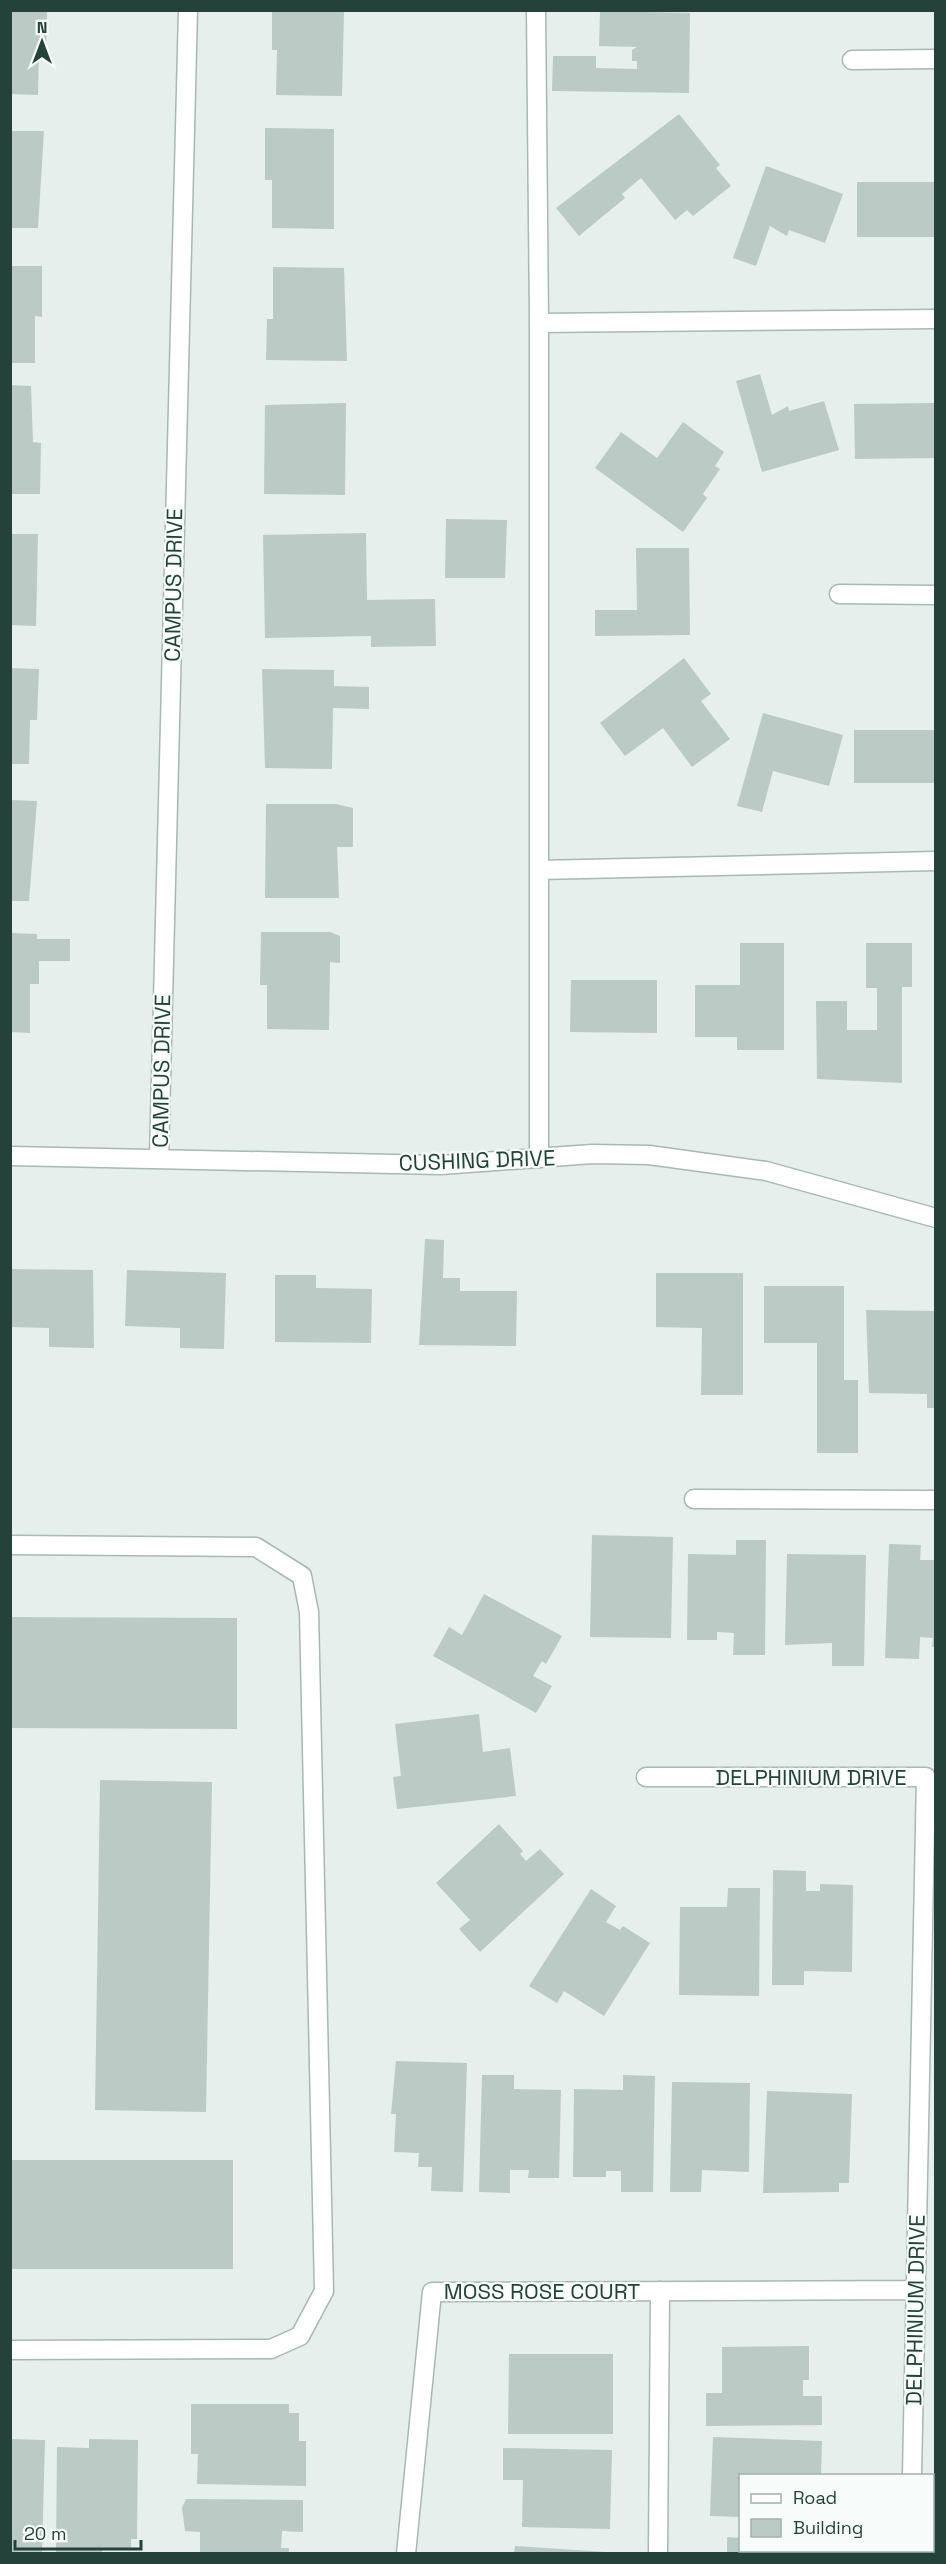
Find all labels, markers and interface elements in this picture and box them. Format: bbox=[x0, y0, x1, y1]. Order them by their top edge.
north arrow bbox=[12, 12, 72, 72]
text: N bbox=[37, 17, 47, 38]
street label: CAMPUS DRIVE bbox=[158, 508, 188, 662]
street label: CAMPUS DRIVE bbox=[146, 994, 176, 1148]
street label: CUSHING DRIVE bbox=[398, 1143, 556, 1177]
street label: DELPHINIUM DRIVE bbox=[715, 1763, 907, 1791]
street label: DELPHINIUM DRIVE bbox=[899, 2214, 931, 2406]
street label: MOSS ROSE COURT bbox=[444, 2277, 640, 2305]
legend bbox=[739, 2474, 934, 2552]
text: Road bbox=[793, 2486, 837, 2509]
scale bar bbox=[15, 2513, 141, 2551]
text: Building bbox=[793, 2516, 863, 2539]
text: 20 m bbox=[24, 2522, 67, 2545]

